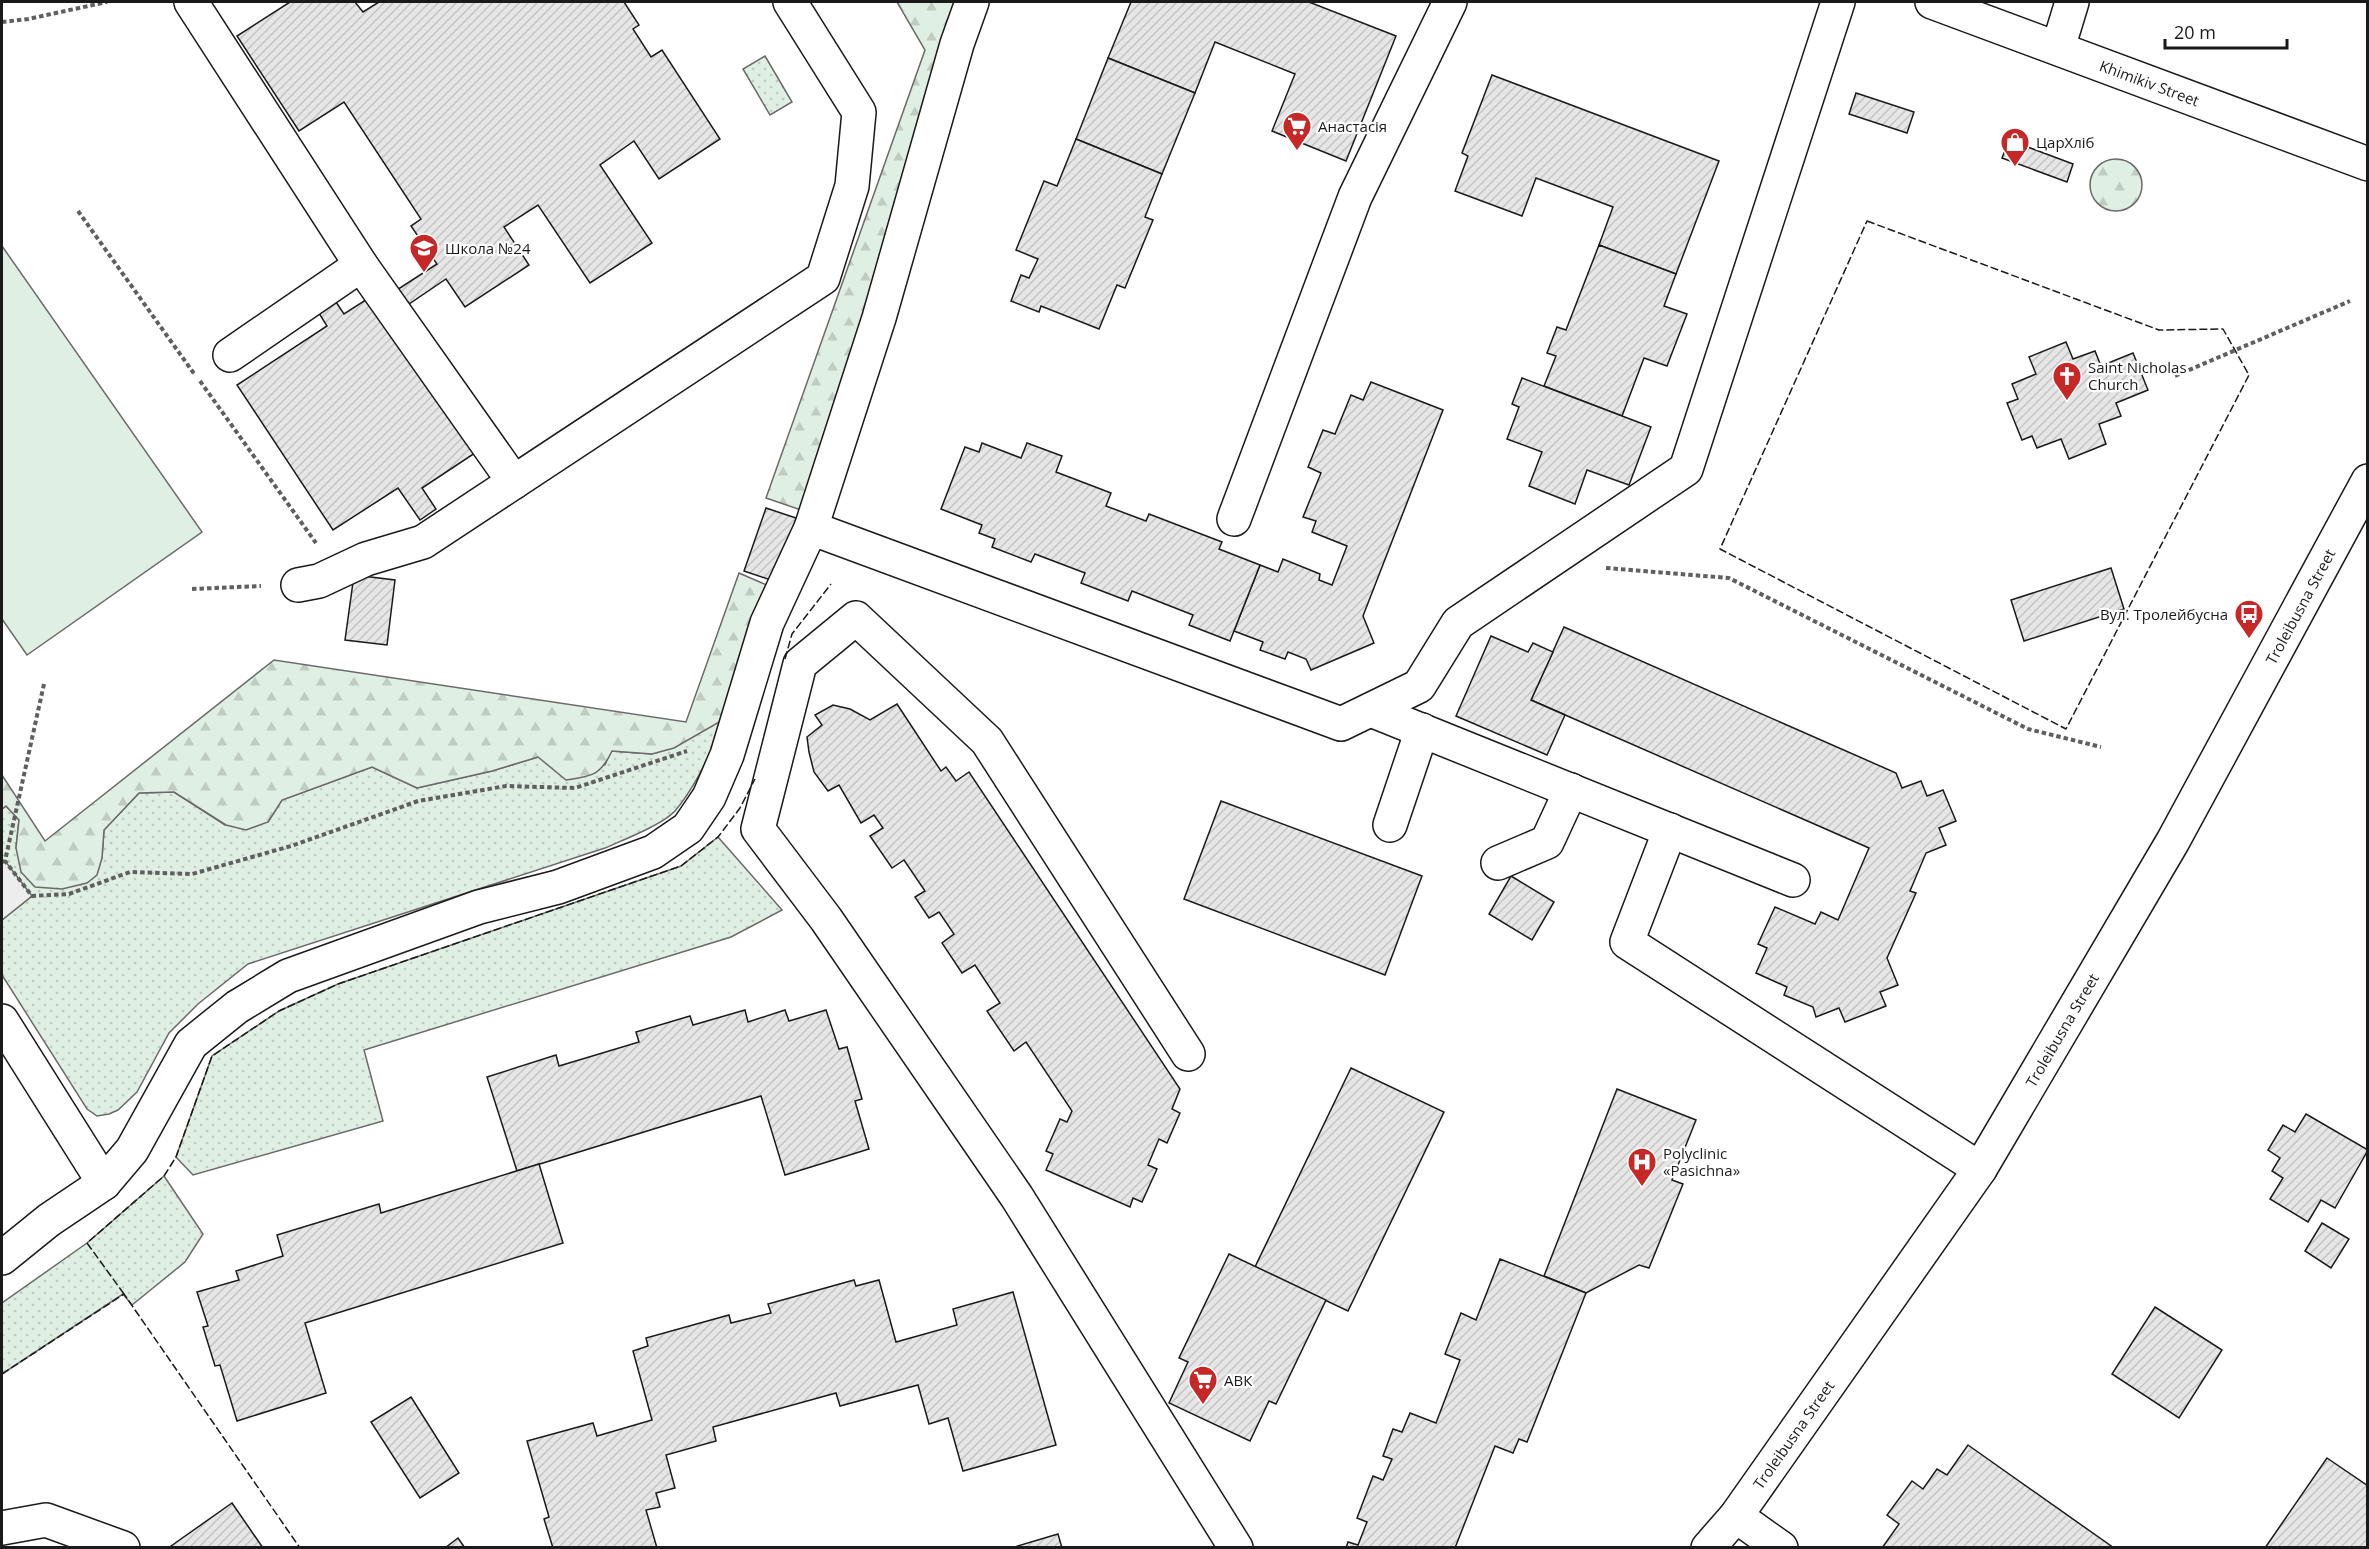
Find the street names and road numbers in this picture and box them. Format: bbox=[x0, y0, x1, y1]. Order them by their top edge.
street label: Khimikiv Street bbox=[2097, 55, 2202, 110]
street label: Troleibusna Street bbox=[2261, 545, 2339, 668]
street label: Troleibusna Street bbox=[2021, 970, 2103, 1090]
street label: Troleibusna Street bbox=[1748, 1376, 1838, 1493]

